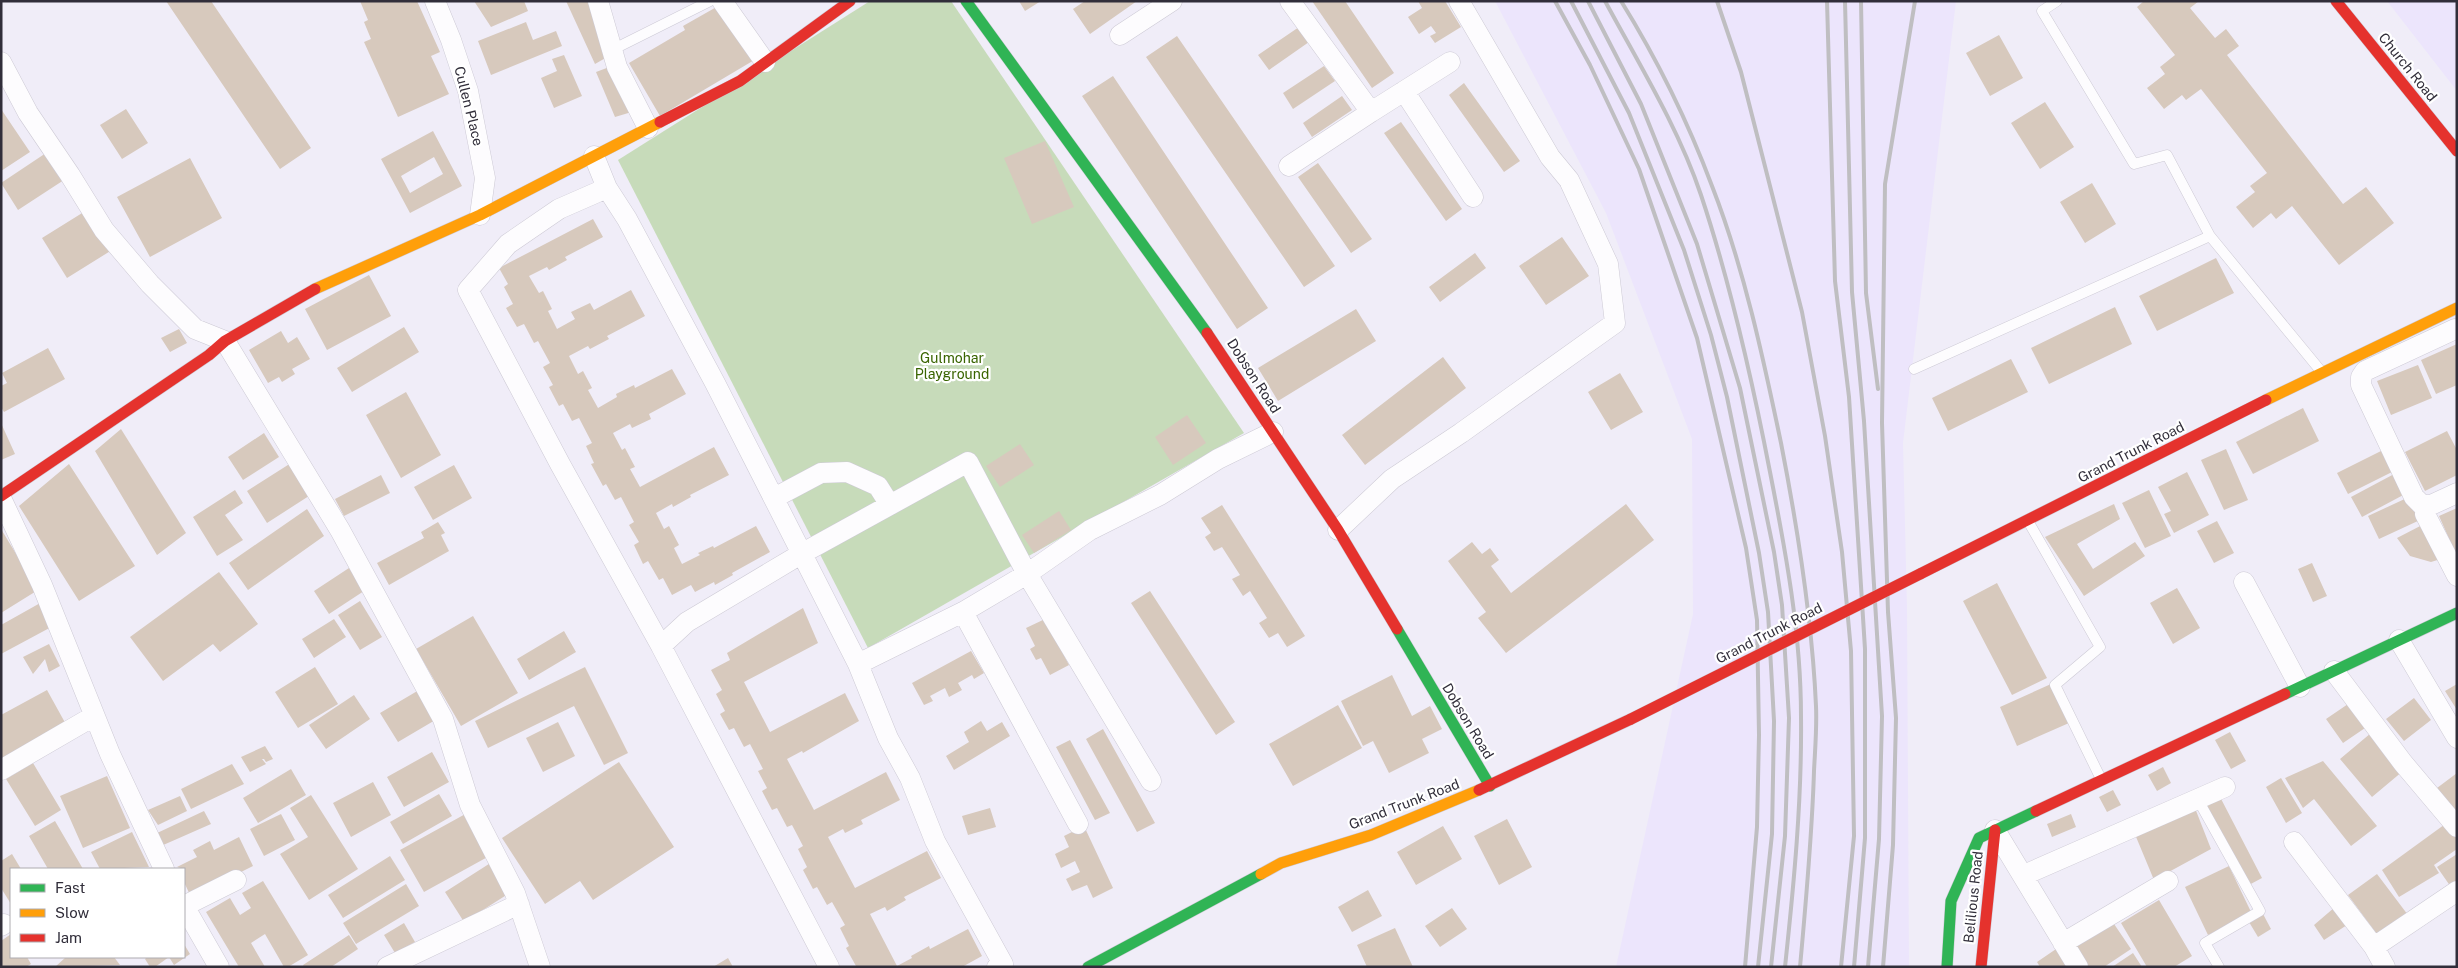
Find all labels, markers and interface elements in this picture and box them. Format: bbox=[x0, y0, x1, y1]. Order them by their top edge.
street label: Church Road bbox=[2376, 30, 2440, 104]
street label: Cullen Place bbox=[451, 65, 487, 148]
street label: Dobson Road bbox=[1224, 336, 1284, 416]
park label: Gulmohar Playground bbox=[915, 350, 989, 382]
street label: Grand Trunk Road bbox=[2075, 418, 2187, 486]
street label: Grand Trunk Road bbox=[1713, 599, 1825, 667]
street label: Dobson Road bbox=[1439, 680, 1497, 762]
street label: Grand Trunk Road bbox=[1346, 776, 1462, 832]
street label: Belilious Road bbox=[1960, 850, 1986, 944]
legend bbox=[10, 868, 185, 958]
text: Fast bbox=[55, 879, 85, 896]
text: Slow bbox=[55, 904, 90, 921]
text: Jam bbox=[55, 929, 82, 946]

